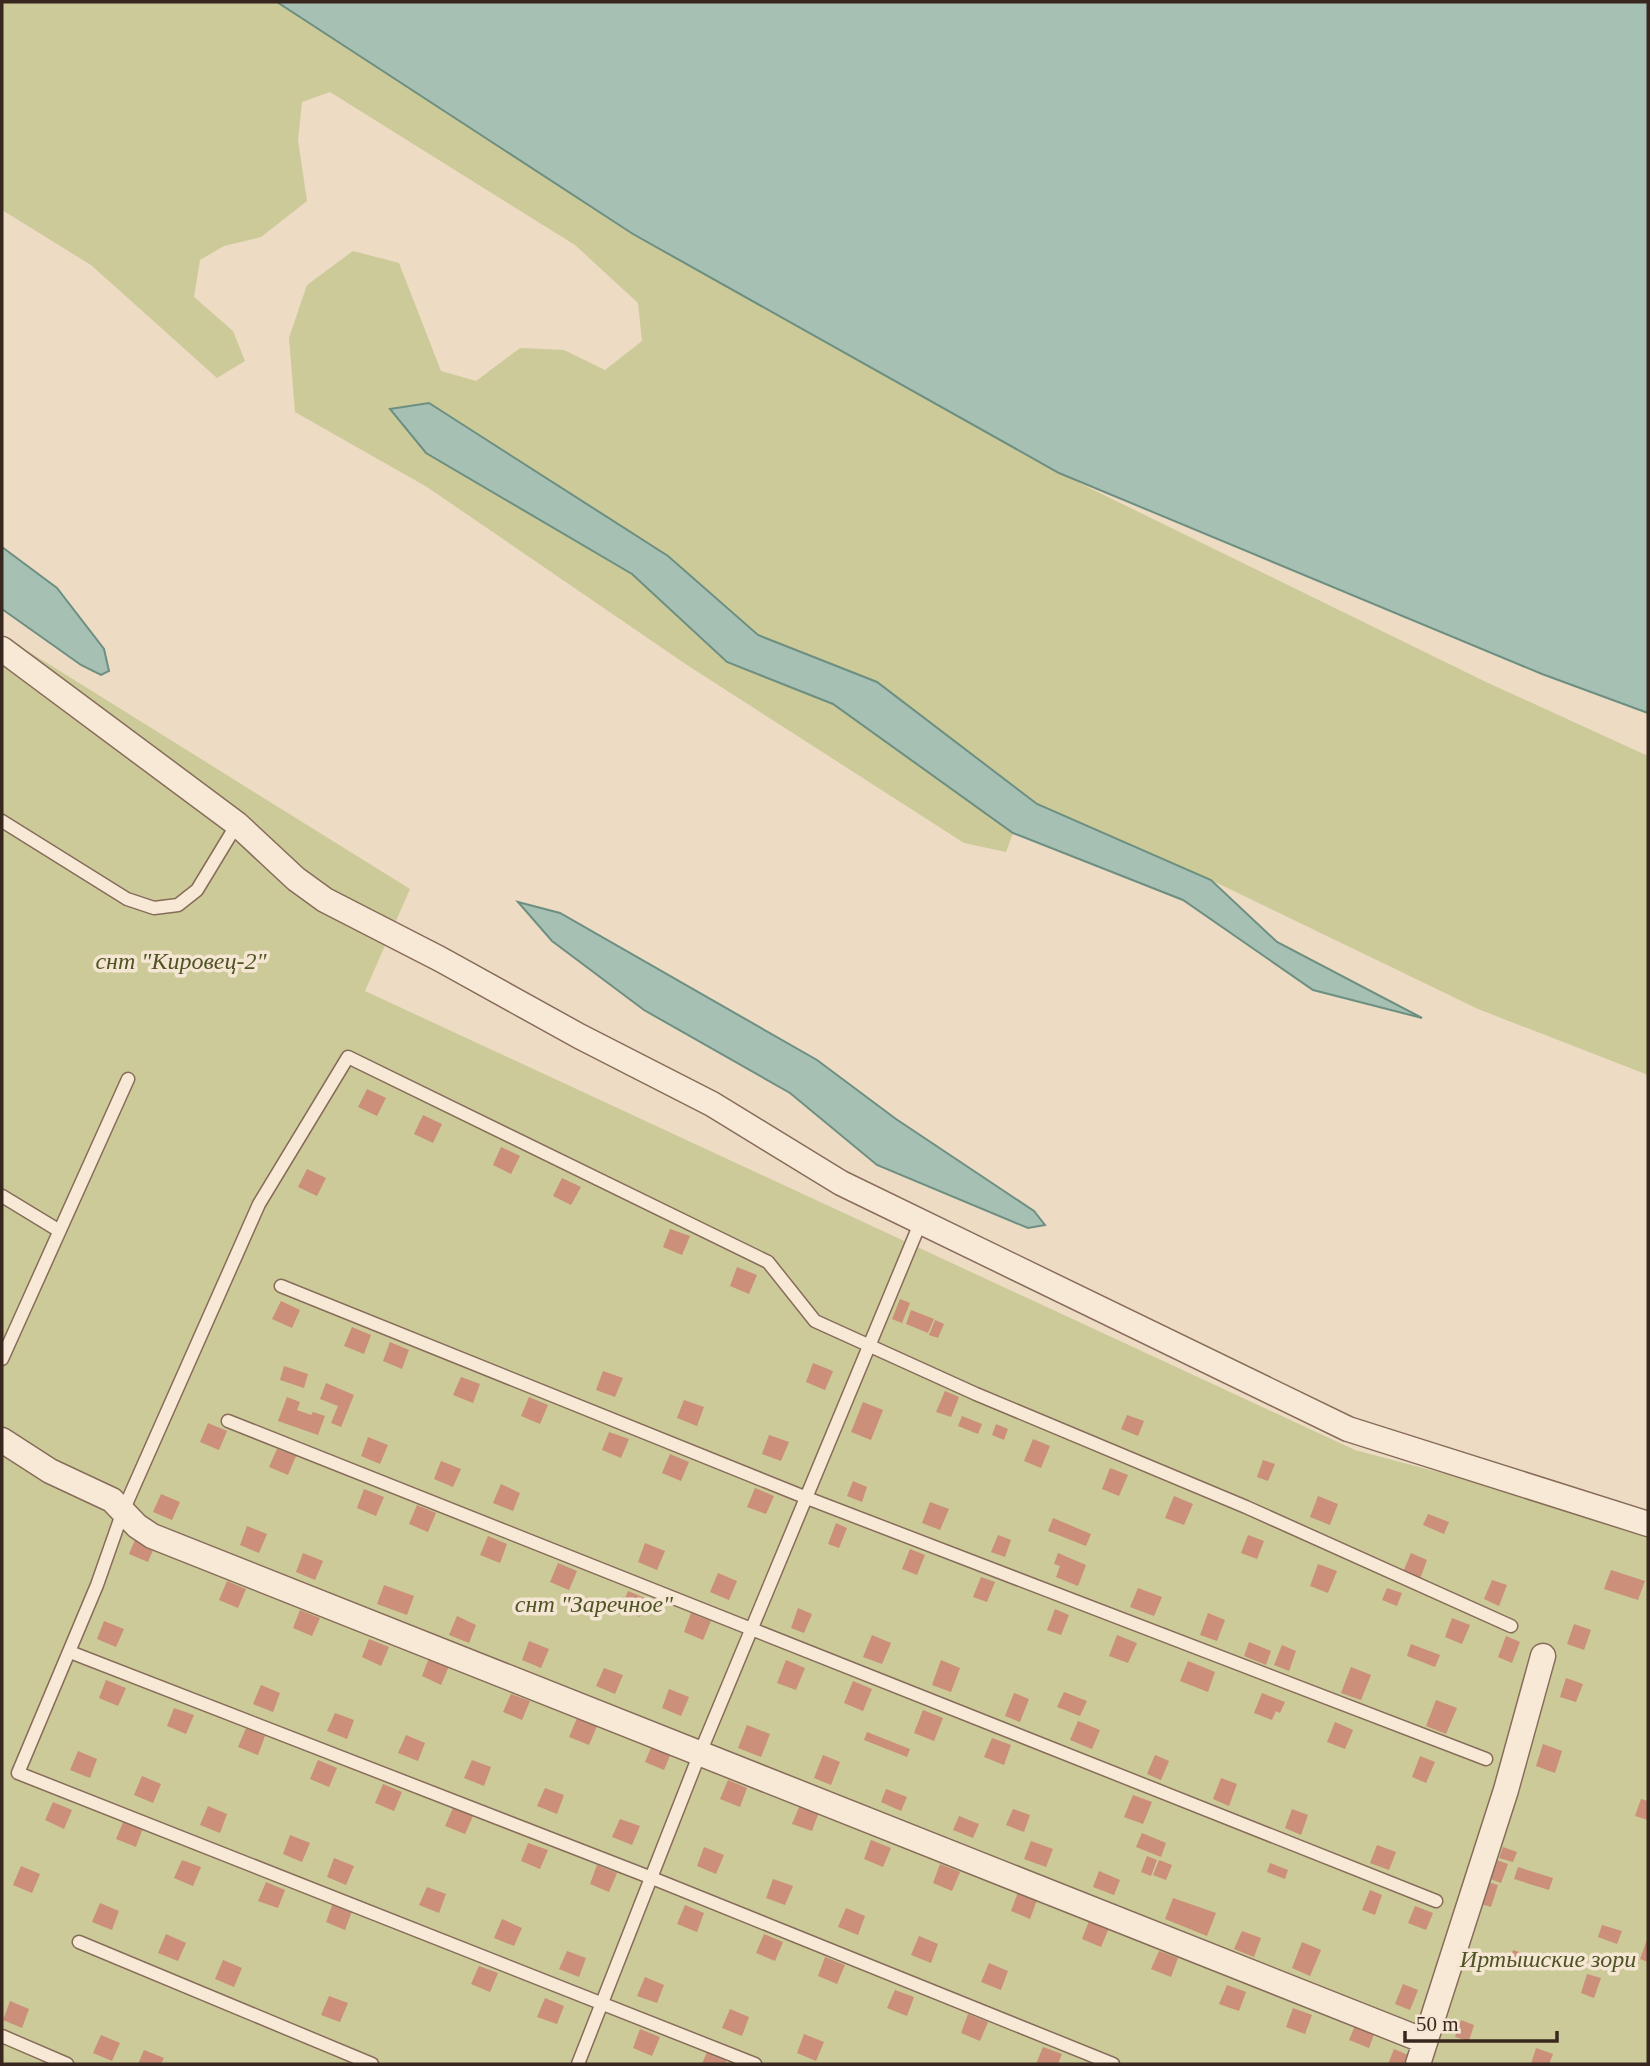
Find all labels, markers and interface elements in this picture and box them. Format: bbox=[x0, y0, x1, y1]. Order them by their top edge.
park label: снт "Кировец-2" bbox=[95, 948, 267, 974]
park label: снт "Заречное" bbox=[515, 1591, 674, 1617]
park label: Иртышские зори bbox=[1459, 1946, 1636, 1972]
scale bar bbox=[1405, 2000, 1557, 2044]
text: 50 m bbox=[1416, 2012, 1459, 2036]

